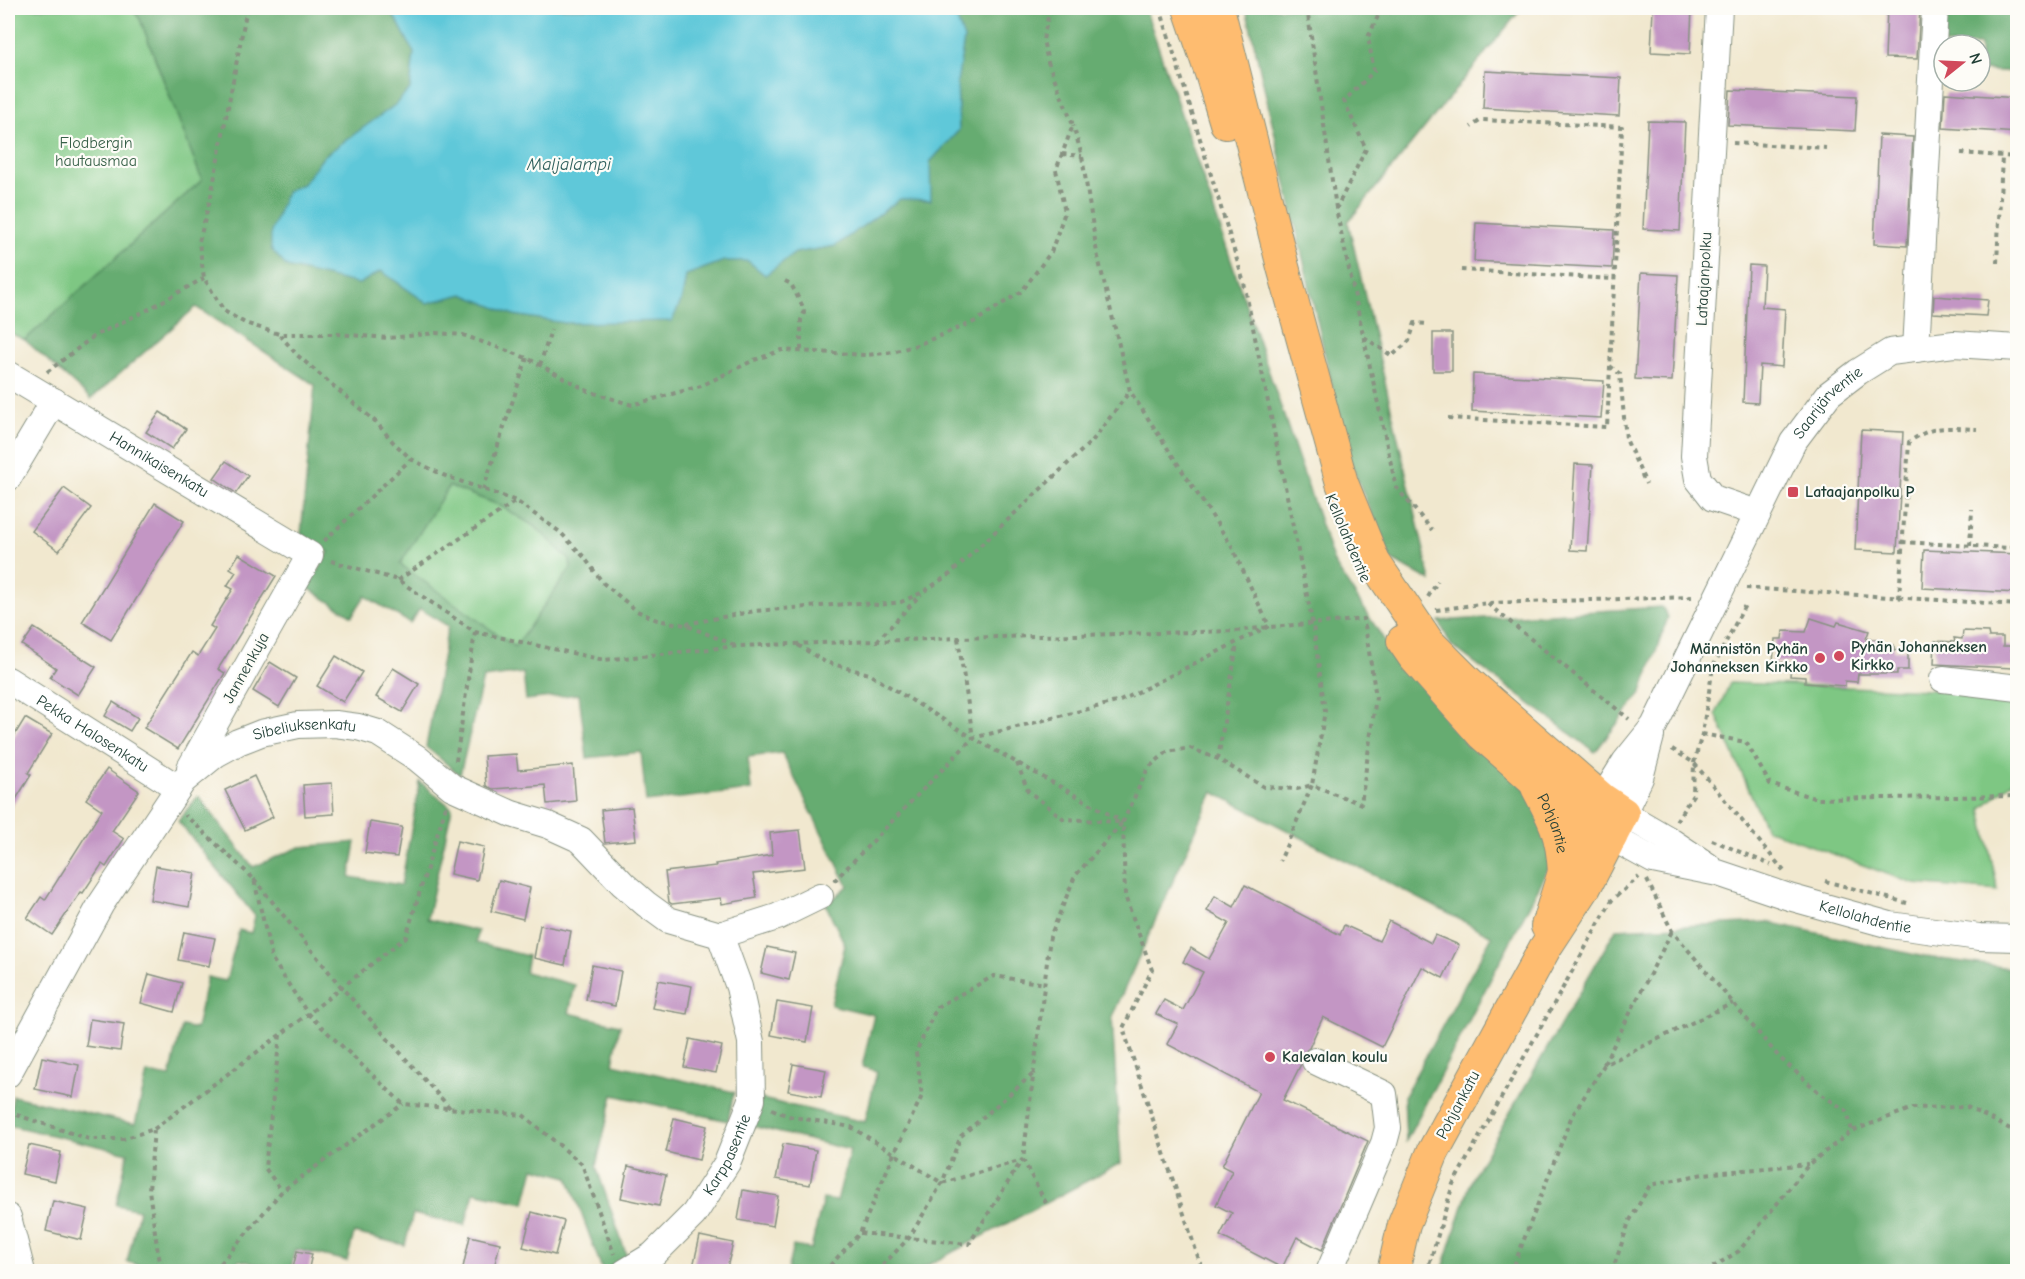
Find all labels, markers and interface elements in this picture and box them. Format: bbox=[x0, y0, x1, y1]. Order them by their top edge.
north arrow bbox=[1932, 33, 1992, 93]
text: N bbox=[1965, 51, 1985, 66]
park label: Flodbergin hautausmaa bbox=[55, 134, 137, 170]
water label: Maljalampi bbox=[526, 154, 612, 175]
street label: Lataajanpolku bbox=[1693, 232, 1715, 326]
street label: Saarijärventie bbox=[1790, 363, 1866, 442]
street label: Hannikaisenkatu bbox=[106, 428, 212, 501]
place label: Lataajanpolku P bbox=[1805, 483, 1915, 501]
marker: Lataajanpolku P bbox=[1786, 485, 1800, 499]
street label: Kellolahdentie bbox=[1321, 491, 1375, 585]
street label: Jannenkuja bbox=[219, 629, 273, 707]
place label: Pyhän Johanneksen Kirkko bbox=[1851, 638, 1987, 674]
place label: Männistön Pyhän Johanneksen Kirkko bbox=[1671, 640, 1808, 676]
marker: Pyhän Johanneksen Kirkko bbox=[1832, 649, 1846, 663]
marker: Männistön Pyhän Johanneksen Kirkko bbox=[1813, 651, 1827, 665]
street label: Pekka Halosenkatu bbox=[33, 691, 152, 776]
street label: Sibeliuksenkatu bbox=[250, 715, 357, 744]
street label: Pohjantie bbox=[1533, 791, 1571, 855]
street label: Kellolahdentie bbox=[1817, 897, 1912, 937]
place label: Kalevalan koulu bbox=[1282, 1048, 1388, 1066]
marker: Kalevalan koulu bbox=[1263, 1050, 1277, 1064]
street label: Pohjankatu bbox=[1433, 1068, 1483, 1142]
street label: Karppasentie bbox=[699, 1112, 754, 1199]

